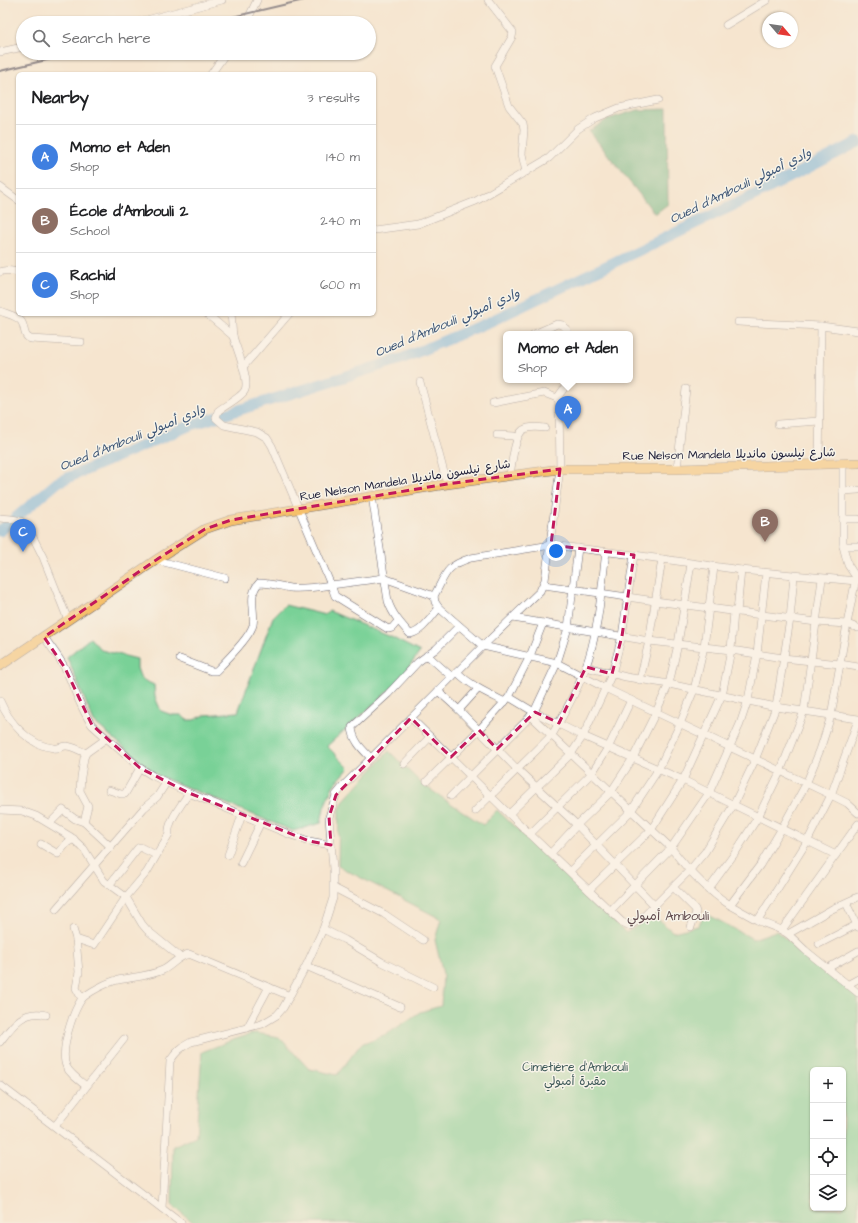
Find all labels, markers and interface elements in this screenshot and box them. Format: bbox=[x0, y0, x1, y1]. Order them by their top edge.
north arrow bbox=[762, 12, 798, 48]
search box bbox=[16, 16, 376, 60]
icon: search bbox=[30, 27, 52, 49]
text: Search here bbox=[62, 28, 151, 49]
text: Nearby bbox=[32, 86, 89, 110]
text: 3 results bbox=[307, 89, 360, 107]
text: Momo et Aden bbox=[70, 137, 170, 158]
water label: Oued d'Ambouli وادي أمبولي bbox=[667, 144, 815, 230]
text: A bbox=[41, 148, 49, 166]
text: 140 m bbox=[326, 148, 360, 166]
text: Shop bbox=[70, 158, 99, 176]
text: École d'Ambouli 2 bbox=[70, 201, 188, 222]
text: B bbox=[40, 212, 50, 230]
text: 240 m bbox=[320, 212, 360, 230]
text: School bbox=[70, 222, 110, 240]
text: Rachid bbox=[70, 265, 115, 286]
text: C bbox=[40, 276, 50, 294]
text: 600 m bbox=[320, 276, 360, 294]
water label: Oued d'Ambouli وادي أمبولي bbox=[372, 284, 523, 363]
text: Shop bbox=[70, 286, 99, 304]
popup bbox=[503, 331, 633, 383]
text: Momo et Aden bbox=[518, 338, 618, 359]
text: Shop bbox=[518, 359, 547, 377]
pin: A bbox=[555, 396, 581, 429]
water label: Oued d'Ambouli وادي أمبولي bbox=[57, 400, 209, 477]
street label: Rue Nelson Mandela شارع نيلسون مانديلا bbox=[622, 444, 836, 465]
street label: Rue Nelson Mandela شارع نيلسون مانديلا bbox=[299, 455, 512, 506]
pin: B bbox=[752, 509, 778, 542]
pin: C bbox=[10, 519, 36, 552]
your location bbox=[546, 541, 566, 561]
district label: أمبولي Ambouli bbox=[627, 907, 709, 927]
park label: Cimetière d'Ambouli مقبرة أمبولي bbox=[522, 1059, 628, 1092]
map controls bbox=[810, 1067, 846, 1211]
button: + bbox=[810, 1067, 846, 1103]
button: − bbox=[810, 1103, 846, 1139]
button: locate bbox=[810, 1139, 846, 1175]
button: layers bbox=[810, 1175, 846, 1211]

